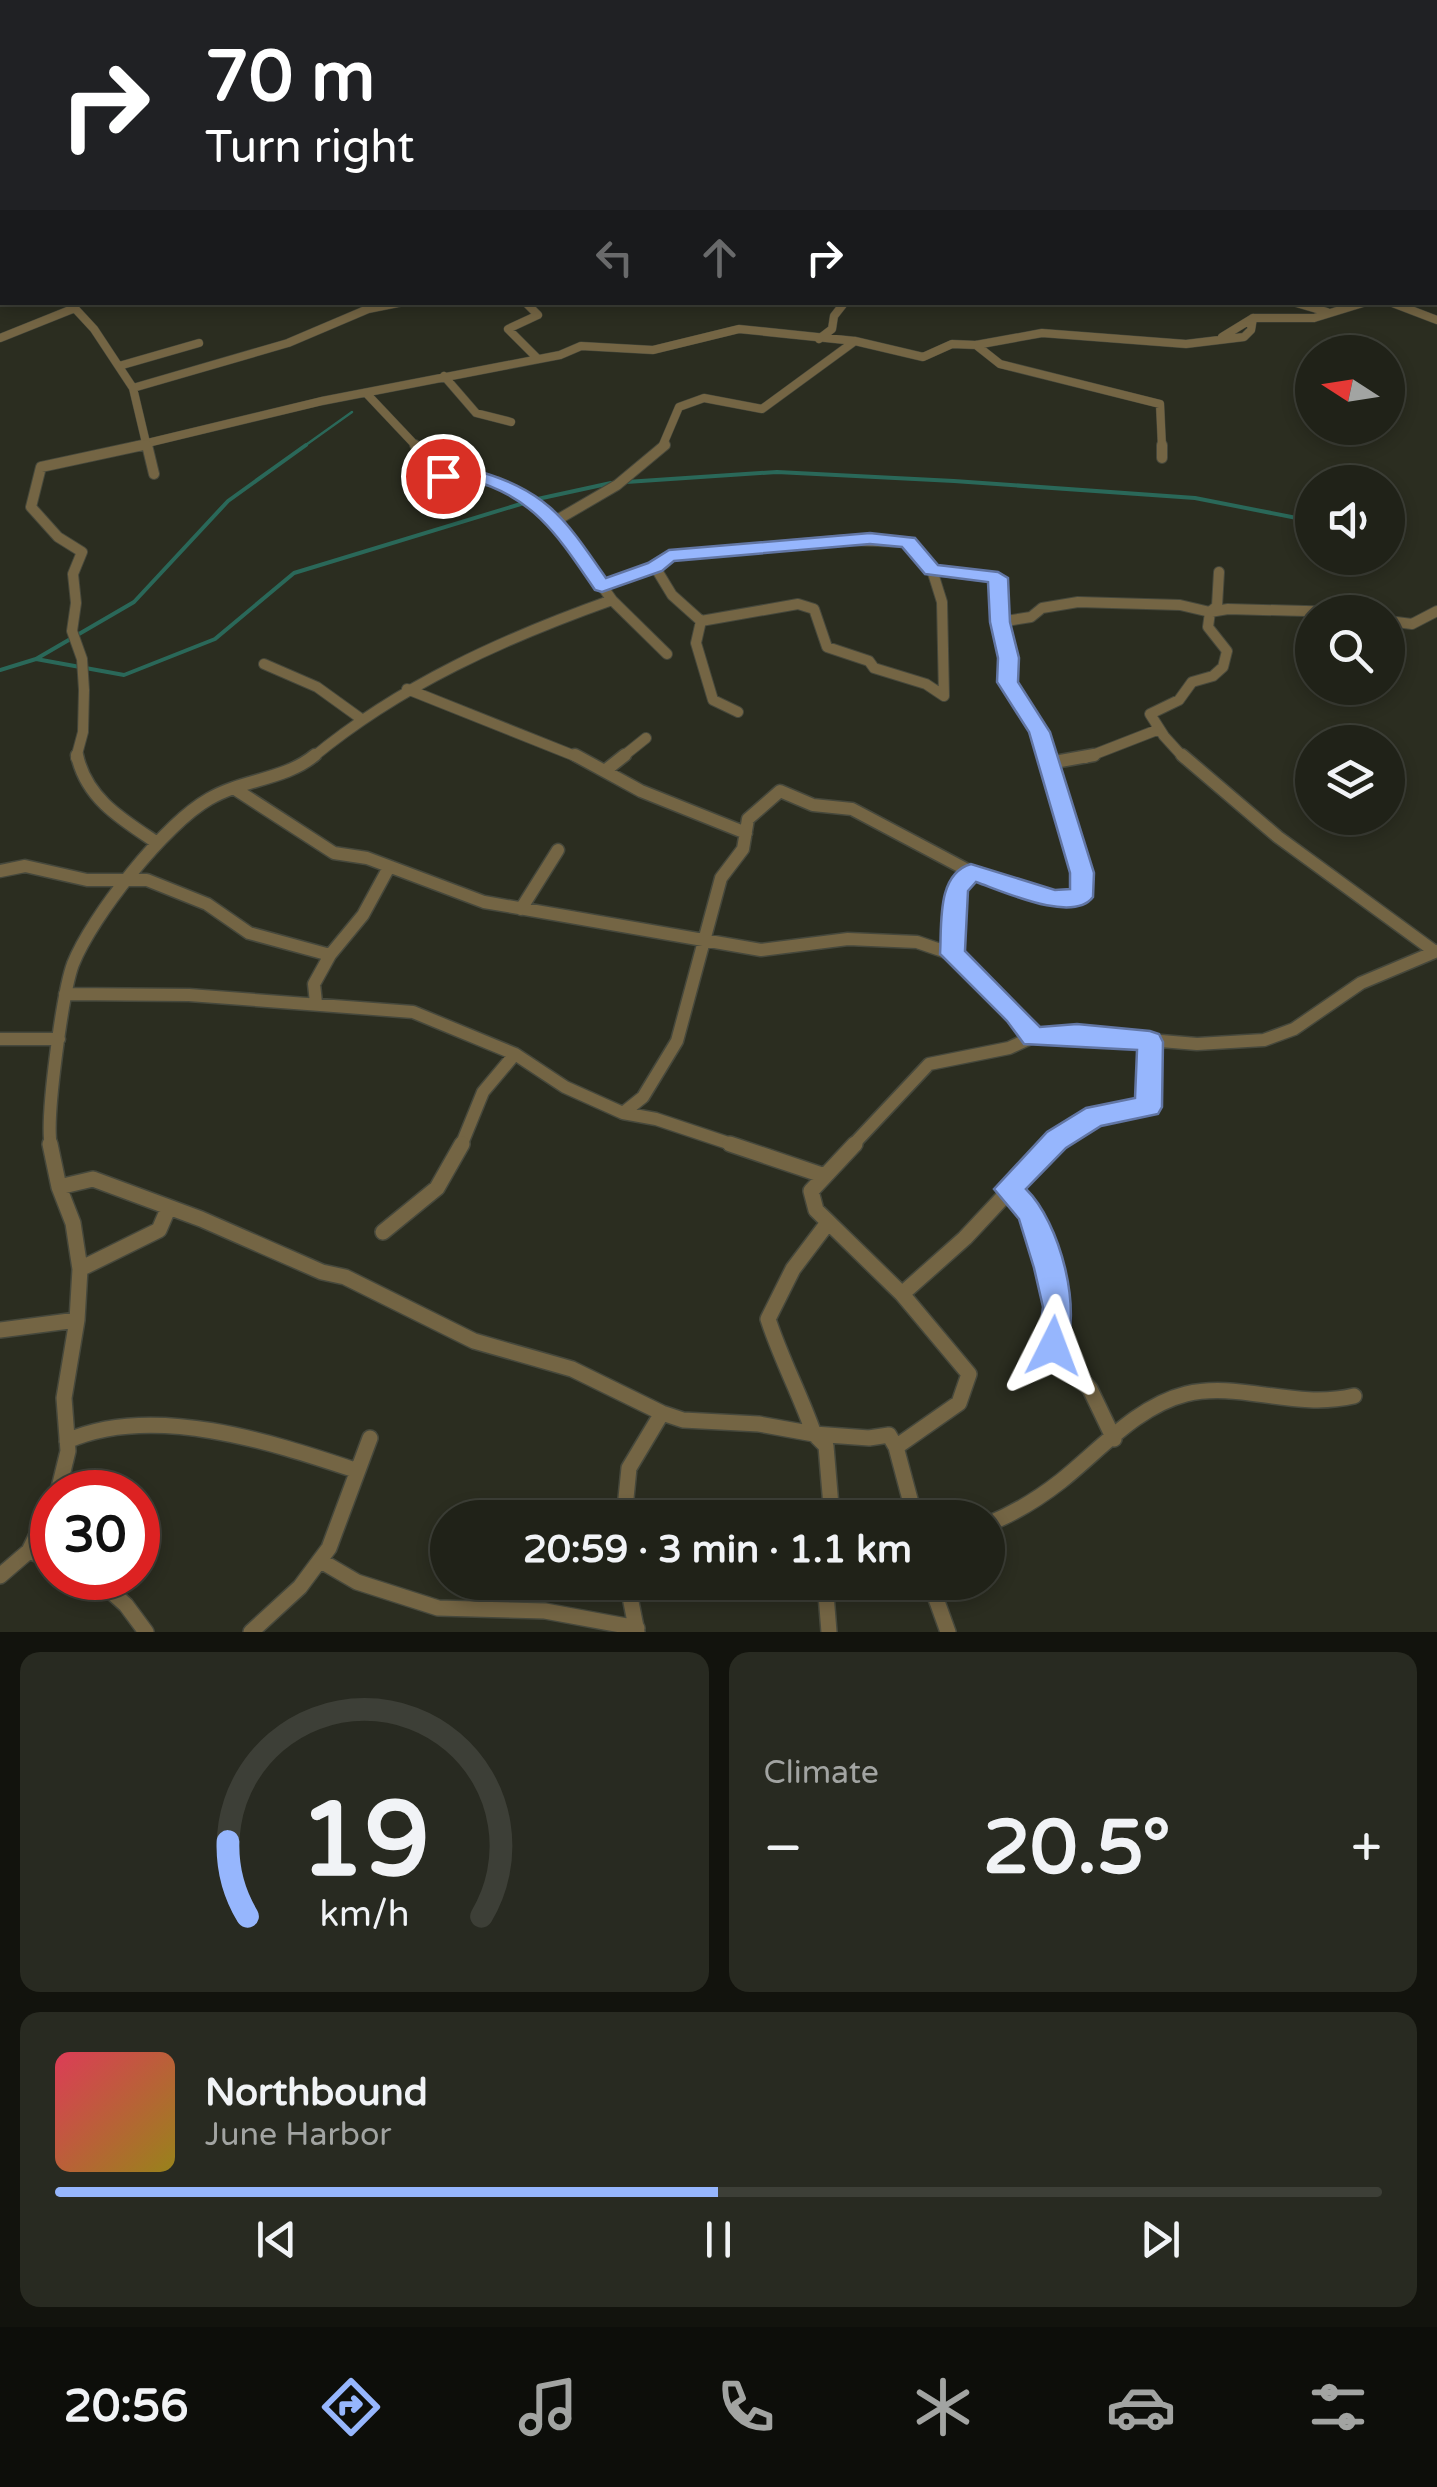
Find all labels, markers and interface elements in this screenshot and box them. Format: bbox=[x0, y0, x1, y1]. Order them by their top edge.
text: 70 m bbox=[205, 36, 375, 120]
icon: right bbox=[40, 40, 170, 170]
text: Turn right bbox=[205, 121, 414, 175]
icon: left bbox=[587, 230, 642, 285]
icon: ahead bbox=[692, 230, 747, 285]
icon: right bbox=[797, 230, 852, 285]
north arrow bbox=[1295, 335, 1405, 445]
map controls bbox=[1295, 335, 1405, 835]
pin bbox=[401, 434, 486, 519]
icon: arrive bbox=[416, 449, 471, 504]
button: sound bbox=[1295, 465, 1405, 575]
button: search bbox=[1295, 595, 1405, 705]
button: layers bbox=[1295, 725, 1405, 835]
position arrow bbox=[1001, 1294, 1105, 1398]
speed limit sign: 30 bbox=[30, 1470, 160, 1600]
text: 20:59 · 3 min · 1.1 km bbox=[523, 1527, 912, 1573]
text: Climate bbox=[764, 1754, 879, 1792]
text: 19 bbox=[299, 1779, 430, 1904]
text: 20.5° bbox=[983, 1803, 1171, 1893]
text: − bbox=[764, 1816, 803, 1882]
text: + bbox=[1351, 1816, 1382, 1882]
text: km/h bbox=[319, 1893, 409, 1936]
text: Northbound bbox=[205, 2070, 428, 2116]
text: June Harbor bbox=[205, 2116, 392, 2154]
icon: previous bbox=[249, 2212, 304, 2267]
icon: pause bbox=[691, 2212, 746, 2267]
icon: next bbox=[1133, 2212, 1188, 2267]
icon: directions bbox=[316, 2372, 386, 2442]
icon: music bbox=[513, 2372, 583, 2442]
icon: phone bbox=[711, 2372, 781, 2442]
icon: climate bbox=[908, 2372, 978, 2442]
icon: car bbox=[1106, 2372, 1176, 2442]
icon: filters bbox=[1303, 2372, 1373, 2442]
text: 20:56 bbox=[64, 2380, 188, 2434]

